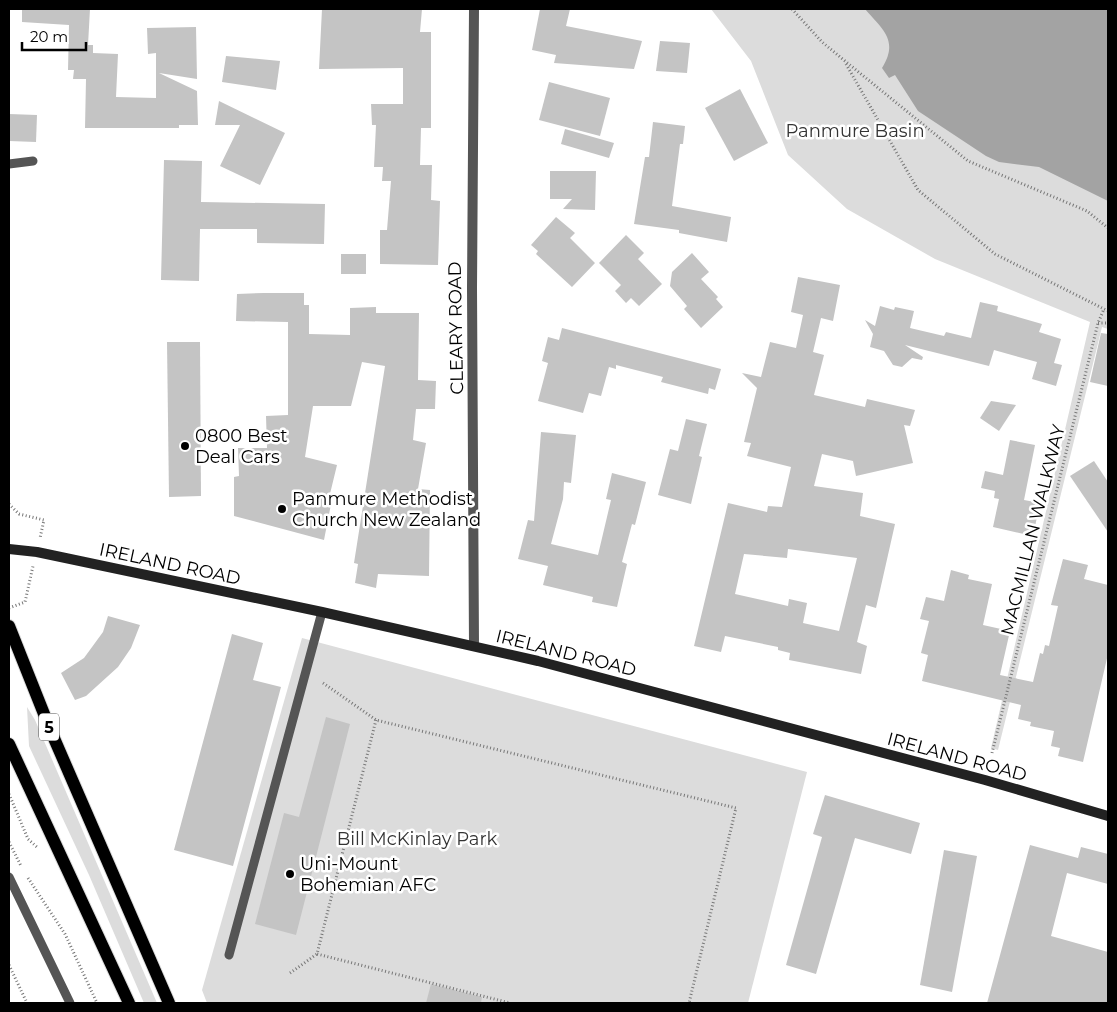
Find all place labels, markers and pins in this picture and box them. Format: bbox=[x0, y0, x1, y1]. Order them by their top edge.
place label: 0800 Best Deal Cars bbox=[195, 425, 287, 468]
marker: 0800 Best Deal Cars bbox=[179, 440, 191, 452]
place label: Panmure Methodist Church New Zealand bbox=[292, 488, 481, 531]
marker: Panmure Methodist Church New Zealand bbox=[276, 503, 288, 515]
place label: Uni-Mount Bohemian AFC bbox=[300, 853, 436, 896]
marker: Uni-Mount Bohemian AFC bbox=[284, 868, 296, 880]

